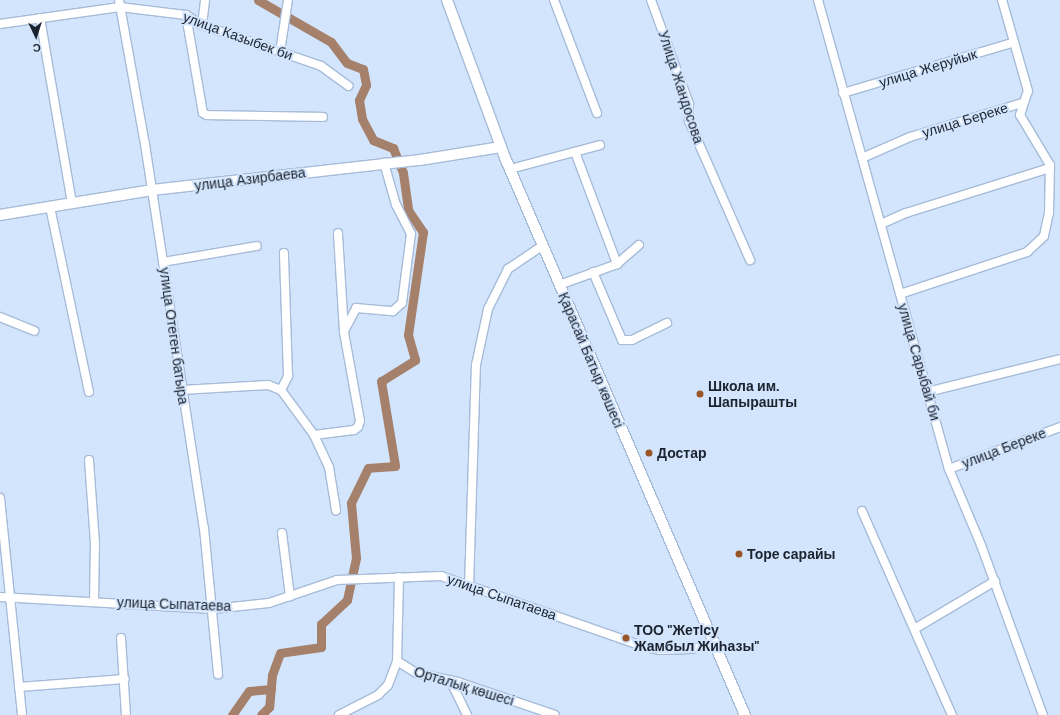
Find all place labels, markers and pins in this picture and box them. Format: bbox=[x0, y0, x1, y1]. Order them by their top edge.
place label: Школа им. Шапырашты bbox=[708, 378, 797, 410]
marker: Школа им. Шапырашты bbox=[695, 389, 705, 399]
place label: Достар bbox=[657, 445, 706, 461]
marker: Достар bbox=[644, 448, 654, 458]
place label: Торе сарайы bbox=[747, 546, 835, 562]
marker: Торе сарайы bbox=[734, 549, 744, 559]
place label: ТОО "ЖетIсу Жамбыл Жиhазы" bbox=[634, 622, 759, 654]
marker: ТОО "ЖетIсу Жамбыл Жиhазы" bbox=[621, 633, 631, 643]

